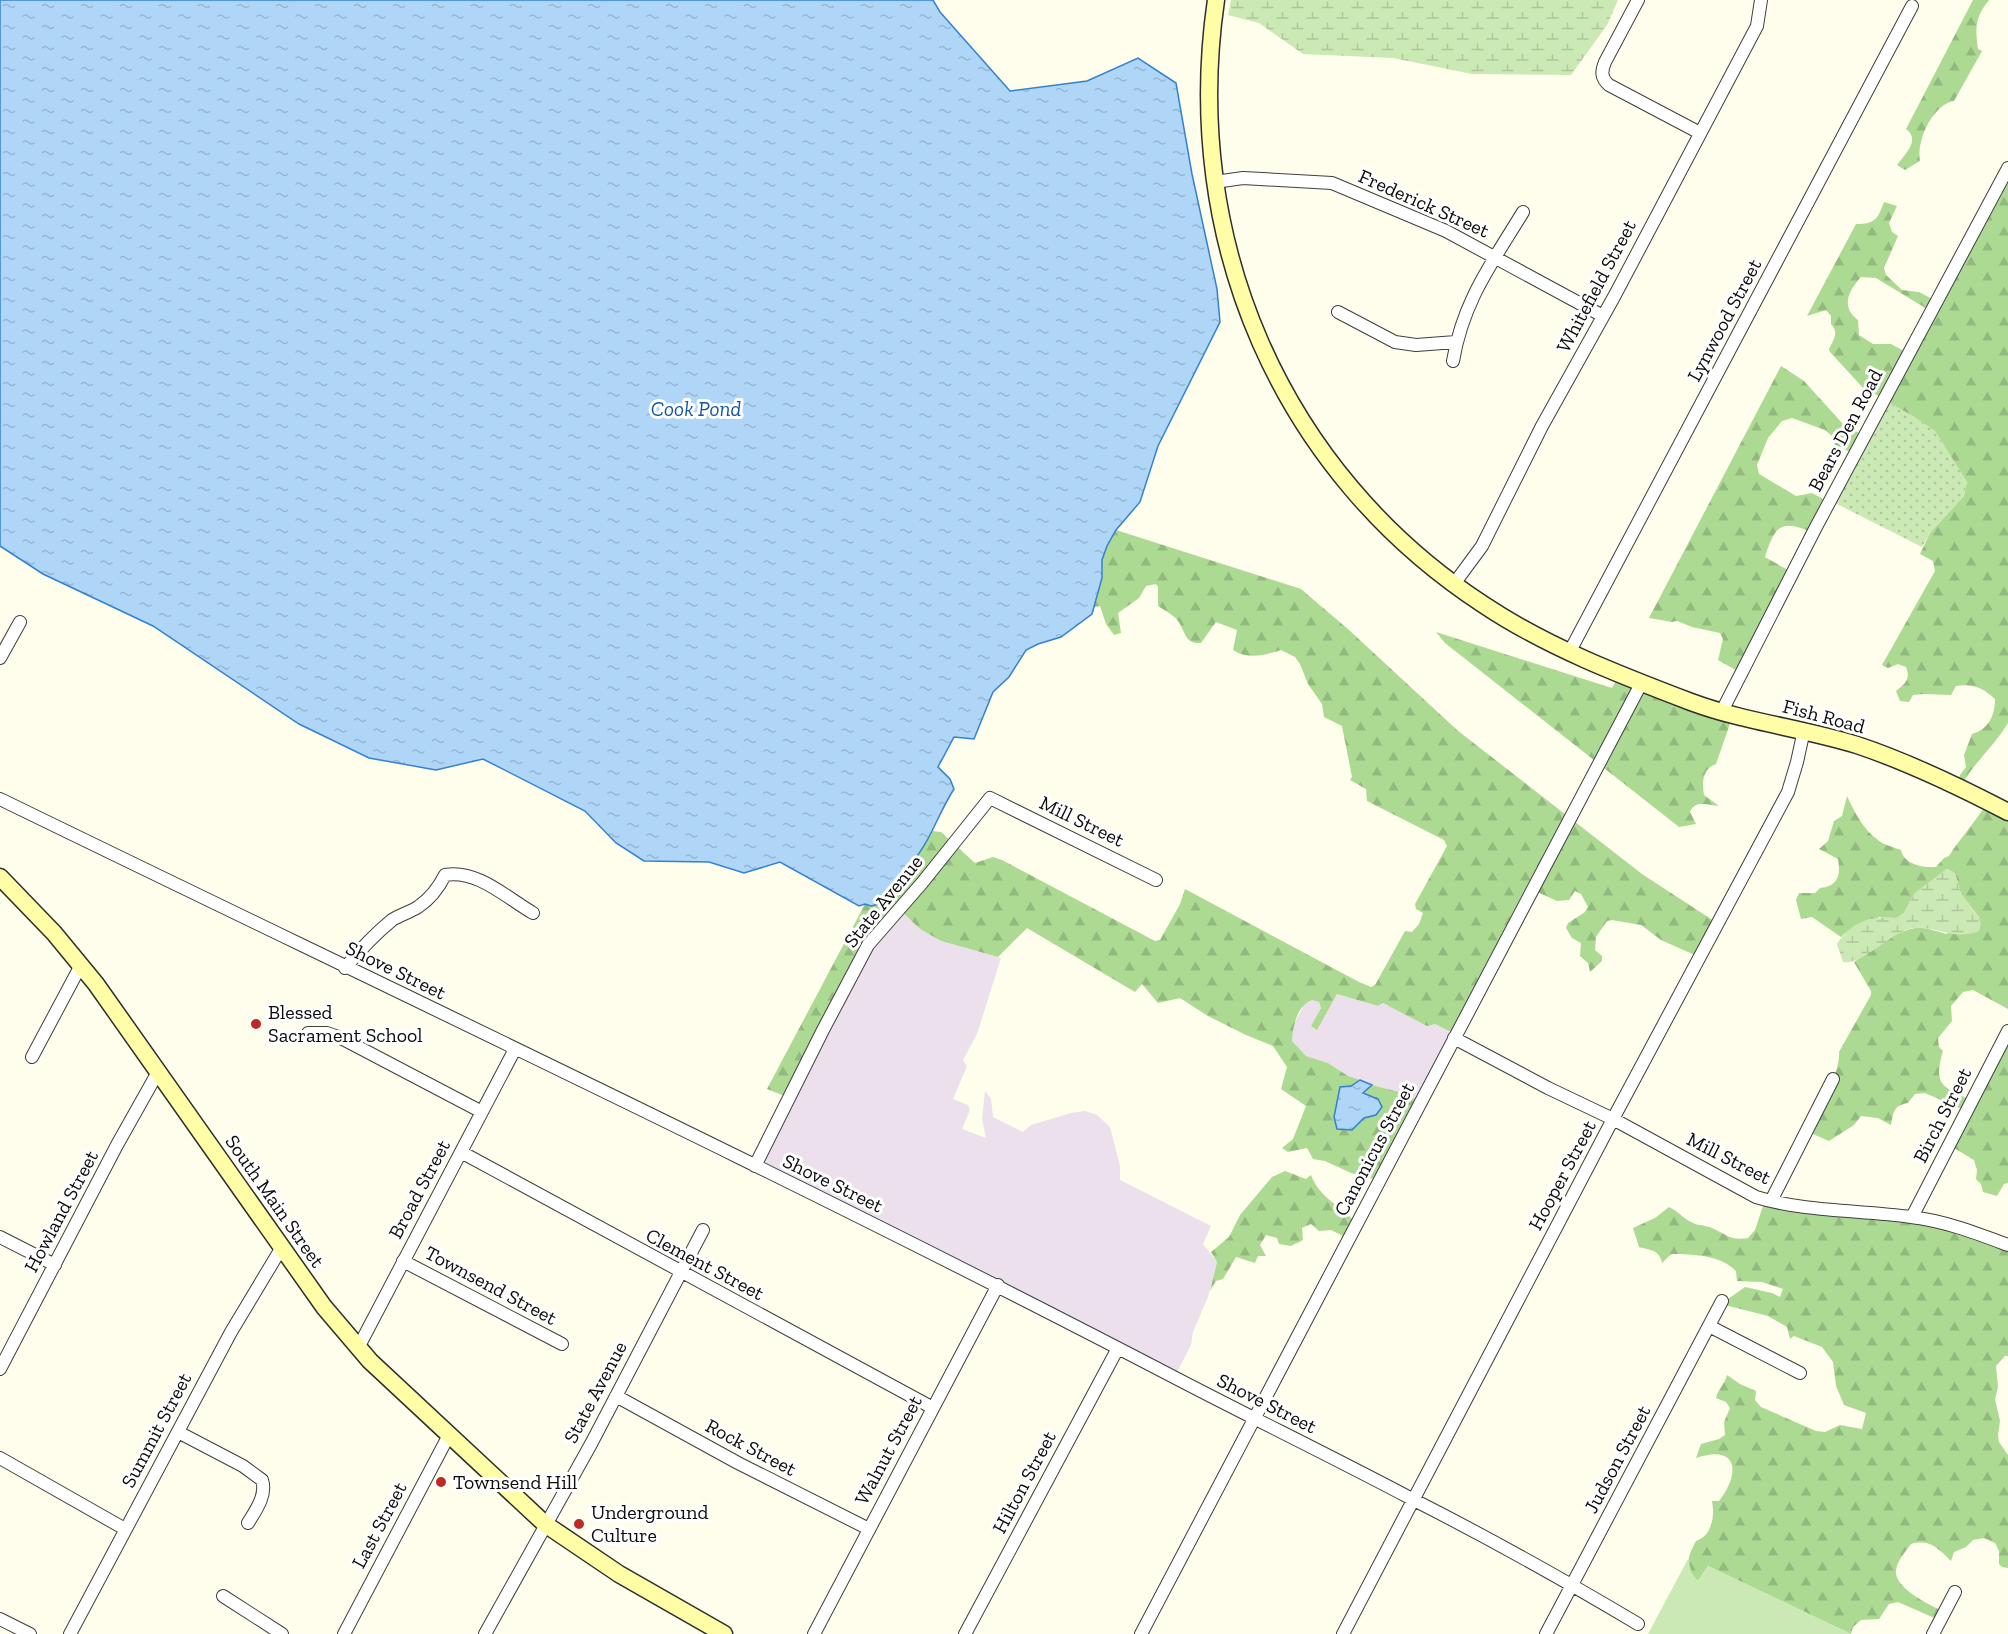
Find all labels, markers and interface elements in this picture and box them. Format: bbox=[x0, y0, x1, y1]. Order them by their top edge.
street label: Frederick Street bbox=[1355, 164, 1493, 243]
street label: Whitefield Street bbox=[1551, 215, 1641, 356]
street label: Lynwood Street bbox=[1682, 254, 1767, 385]
street label: Bears Den Road bbox=[1803, 365, 1887, 495]
water label: Cook Pond bbox=[651, 396, 741, 421]
street label: Fish Road bbox=[1780, 694, 1868, 738]
street label: Mill Street bbox=[1036, 790, 1129, 852]
street label: State Avenue bbox=[838, 850, 928, 952]
street label: Shove Street bbox=[342, 935, 450, 1005]
place label: Blessed Sacrament School bbox=[268, 1000, 423, 1047]
marker: Blessed Sacrament School bbox=[249, 1017, 263, 1031]
street label: Birch Street bbox=[1908, 1063, 1976, 1167]
street label: Canonicus Street bbox=[1329, 1078, 1420, 1220]
street label: Hooper Street bbox=[1523, 1115, 1601, 1234]
street label: Mill Street bbox=[1683, 1127, 1776, 1190]
street label: South Main Street bbox=[220, 1130, 330, 1272]
street label: Broad Street bbox=[383, 1135, 455, 1243]
street label: Howland Street bbox=[19, 1145, 103, 1276]
street label: Shove Street bbox=[779, 1148, 887, 1218]
street label: Clement Street bbox=[642, 1223, 769, 1305]
street label: Townsend Street bbox=[421, 1240, 562, 1330]
street label: State Avenue bbox=[558, 1337, 632, 1447]
street label: Summit Street bbox=[116, 1368, 197, 1492]
street label: Shove Street bbox=[1213, 1368, 1321, 1439]
street label: Walnut Street bbox=[849, 1391, 927, 1509]
street label: Judson Street bbox=[1579, 1400, 1656, 1517]
street label: Rock Street bbox=[702, 1413, 801, 1481]
street label: Hilton Street bbox=[987, 1426, 1061, 1537]
place label: Townsend Hill bbox=[453, 1470, 577, 1494]
marker: Townsend Hill bbox=[434, 1475, 448, 1489]
street label: Last Street bbox=[346, 1477, 412, 1572]
place label: Underground Culture bbox=[591, 1500, 708, 1547]
marker: Underground Culture bbox=[572, 1517, 586, 1531]

